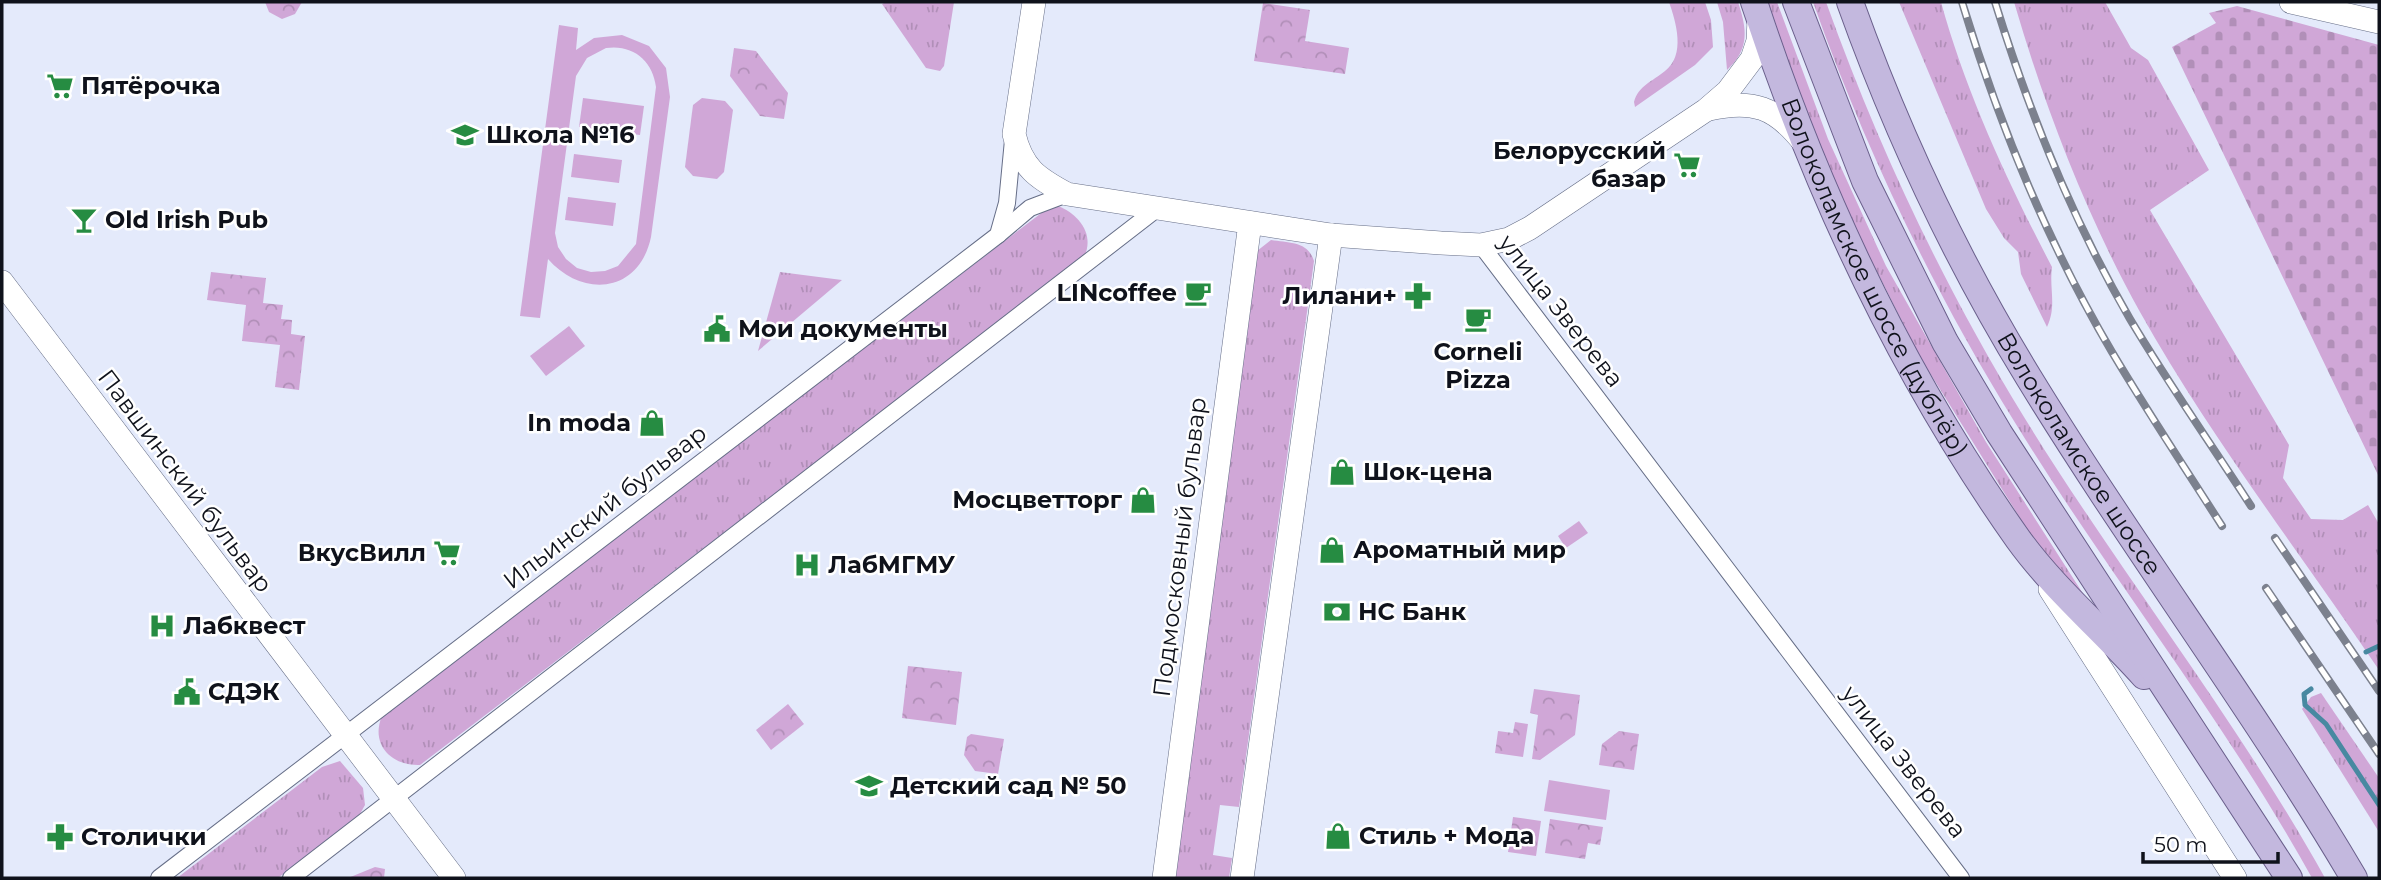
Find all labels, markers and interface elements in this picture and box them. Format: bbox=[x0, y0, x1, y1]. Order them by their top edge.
supermarket icon: Пятёрочка bbox=[45, 71, 75, 101]
place label: Пятёрочка bbox=[81, 71, 221, 100]
street label: Волоколамское шоссе (дублёр) bbox=[1775, 94, 1975, 462]
school or university icon: Школа №16 bbox=[450, 120, 480, 150]
place label: Школа №16 bbox=[486, 120, 635, 149]
place label: Белорусский базар bbox=[1493, 136, 1666, 193]
supermarket icon: Белорусский базар bbox=[1672, 150, 1702, 180]
bar icon: Old Irish Pub bbox=[69, 205, 99, 235]
place label: Old Irish Pub bbox=[105, 205, 268, 234]
street label: улица Зверева bbox=[1492, 228, 1630, 393]
place label: LINcoffee bbox=[1057, 278, 1177, 307]
cafe icon: LINcoffee bbox=[1183, 278, 1213, 308]
place label: Лилани+ bbox=[1282, 281, 1397, 310]
pharmacy icon: Лилани+ bbox=[1403, 281, 1433, 311]
cafe icon: Corneli Pizza bbox=[1463, 304, 1493, 334]
public building icon: Мои документы bbox=[702, 314, 732, 344]
place label: Мои документы bbox=[738, 314, 948, 343]
street label: Волоколамское шоссе bbox=[1991, 327, 2168, 581]
place label: Corneli Pizza bbox=[1433, 337, 1523, 394]
street label: Павшинский бульвар bbox=[92, 363, 279, 598]
street label: Подмосковный бульвар bbox=[1147, 395, 1212, 698]
place label: In moda bbox=[527, 408, 631, 437]
shop icon: In moda bbox=[637, 408, 667, 438]
street label: Ильинский бульвар bbox=[497, 418, 712, 595]
shop icon: Шок-цена bbox=[1327, 457, 1357, 487]
place label: Шок-цена bbox=[1363, 457, 1493, 486]
place label: Мосцветторг bbox=[952, 485, 1123, 514]
shop icon: Мосцветторг bbox=[1128, 485, 1158, 515]
shop icon: Ароматный мир bbox=[1317, 535, 1347, 565]
place label: Ароматный мир bbox=[1353, 535, 1566, 564]
place label: ВкусВилл bbox=[298, 538, 426, 567]
supermarket icon: ВкусВилл bbox=[432, 538, 462, 568]
hospital icon: ЛабМГМУ bbox=[792, 550, 822, 580]
place label: ЛабМГМУ bbox=[828, 550, 956, 579]
bank icon: НС Банк bbox=[1322, 597, 1352, 627]
place label: НС Банк bbox=[1358, 597, 1467, 626]
hospital icon: Лабквест bbox=[147, 611, 177, 641]
place label: Лабквест bbox=[183, 611, 306, 640]
public building icon: СДЭК bbox=[172, 677, 202, 707]
place label: СДЭК bbox=[208, 677, 280, 706]
street label: улица Зверева bbox=[1835, 679, 1973, 844]
school or university icon: Детский сад № 50 bbox=[854, 771, 884, 801]
place label: Детский сад № 50 bbox=[890, 771, 1126, 800]
scale bar bbox=[2143, 820, 2278, 864]
shop icon: Стиль + Мода bbox=[1323, 821, 1353, 851]
place label: Стиль + Мода bbox=[1359, 821, 1534, 850]
pharmacy icon: Столички bbox=[45, 822, 75, 852]
place label: Столички bbox=[81, 822, 207, 851]
text: 50 m bbox=[2154, 832, 2208, 857]

